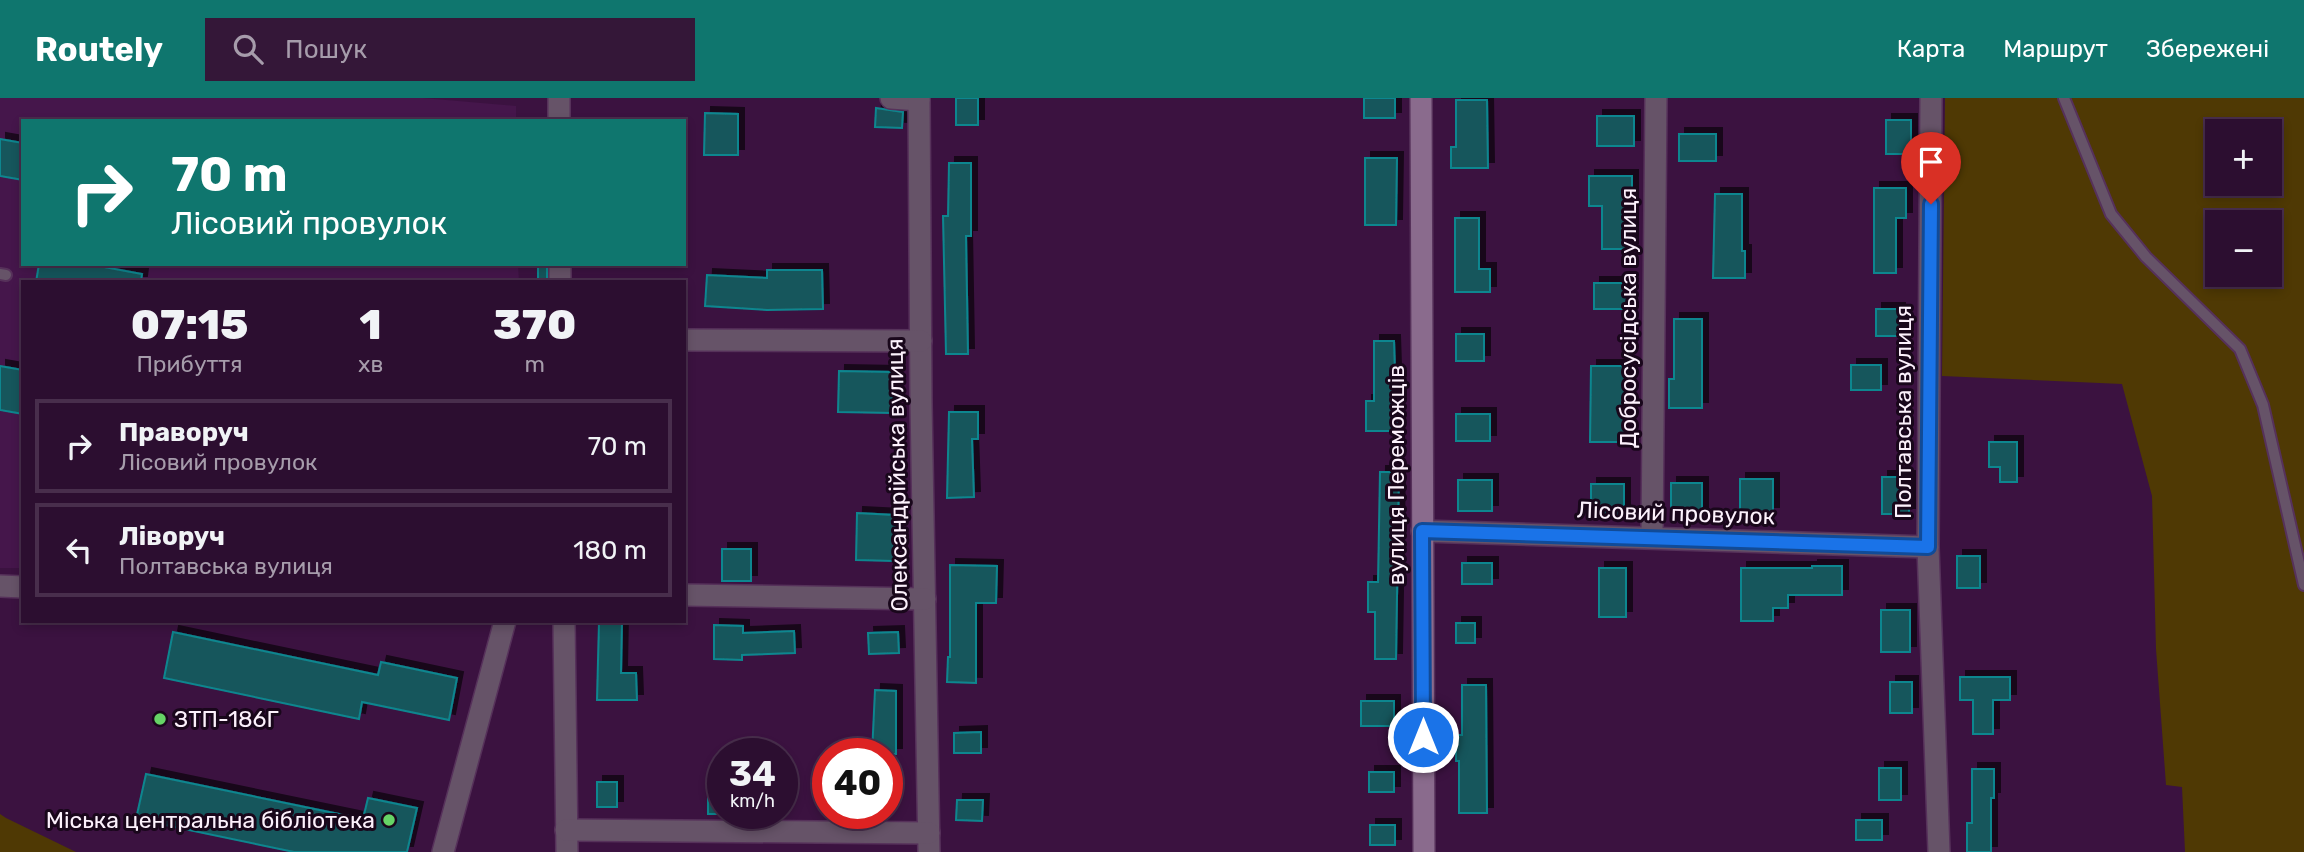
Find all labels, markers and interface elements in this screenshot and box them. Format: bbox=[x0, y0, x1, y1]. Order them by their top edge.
search box bbox=[205, 18, 695, 81]
text: Routely bbox=[35, 30, 163, 69]
icon: search bbox=[229, 30, 267, 68]
text: Пошук bbox=[285, 34, 367, 65]
text: Карта bbox=[1897, 35, 1965, 63]
text: Маршрут bbox=[2003, 35, 2108, 63]
text: Збережені bbox=[2146, 35, 2269, 63]
map controls bbox=[2205, 119, 2282, 287]
button: + bbox=[2205, 119, 2282, 196]
pin bbox=[1901, 132, 1961, 204]
icon: arrive bbox=[1912, 143, 1950, 181]
text: 70 m bbox=[171, 145, 288, 203]
icon: right bbox=[56, 147, 147, 238]
street label: Добросусідська вулиця bbox=[1614, 188, 1642, 448]
text: Лісовий провулок bbox=[171, 204, 447, 242]
button: − bbox=[2205, 210, 2282, 287]
text: 07:15 bbox=[131, 300, 248, 350]
text: 1 bbox=[360, 300, 382, 350]
text: 370 bbox=[493, 300, 576, 350]
street label: Полтавська вулиця bbox=[1889, 305, 1917, 519]
street label: Олександрійська вулиця bbox=[881, 338, 913, 612]
text: Прибуття bbox=[136, 350, 243, 378]
text: хв bbox=[358, 350, 383, 378]
text: m bbox=[524, 350, 545, 378]
street label: вулиця Переможців bbox=[1382, 365, 1410, 585]
text: Праворуч bbox=[119, 417, 249, 448]
icon: right bbox=[60, 427, 98, 465]
text: 70 m bbox=[588, 431, 647, 462]
text: Лісовий провулок bbox=[119, 448, 317, 476]
street label: Лісовий провулок bbox=[1576, 496, 1776, 530]
text: Ліворуч bbox=[119, 521, 225, 552]
icon: left bbox=[60, 531, 98, 569]
text: 180 m bbox=[573, 535, 647, 566]
text: Полтавська вулиця bbox=[119, 552, 333, 580]
position arrow bbox=[1386, 700, 1460, 774]
place label: ЗТП-186Г bbox=[174, 705, 279, 733]
marker: ЗТП-186Г bbox=[152, 711, 168, 727]
speed limit sign: 40 bbox=[812, 738, 903, 829]
text: 34 bbox=[729, 753, 776, 795]
text: km/h bbox=[730, 790, 775, 812]
place label: Міська центральна бібліотека bbox=[46, 806, 375, 834]
marker: Міська центральна бібліотека bbox=[381, 812, 397, 828]

